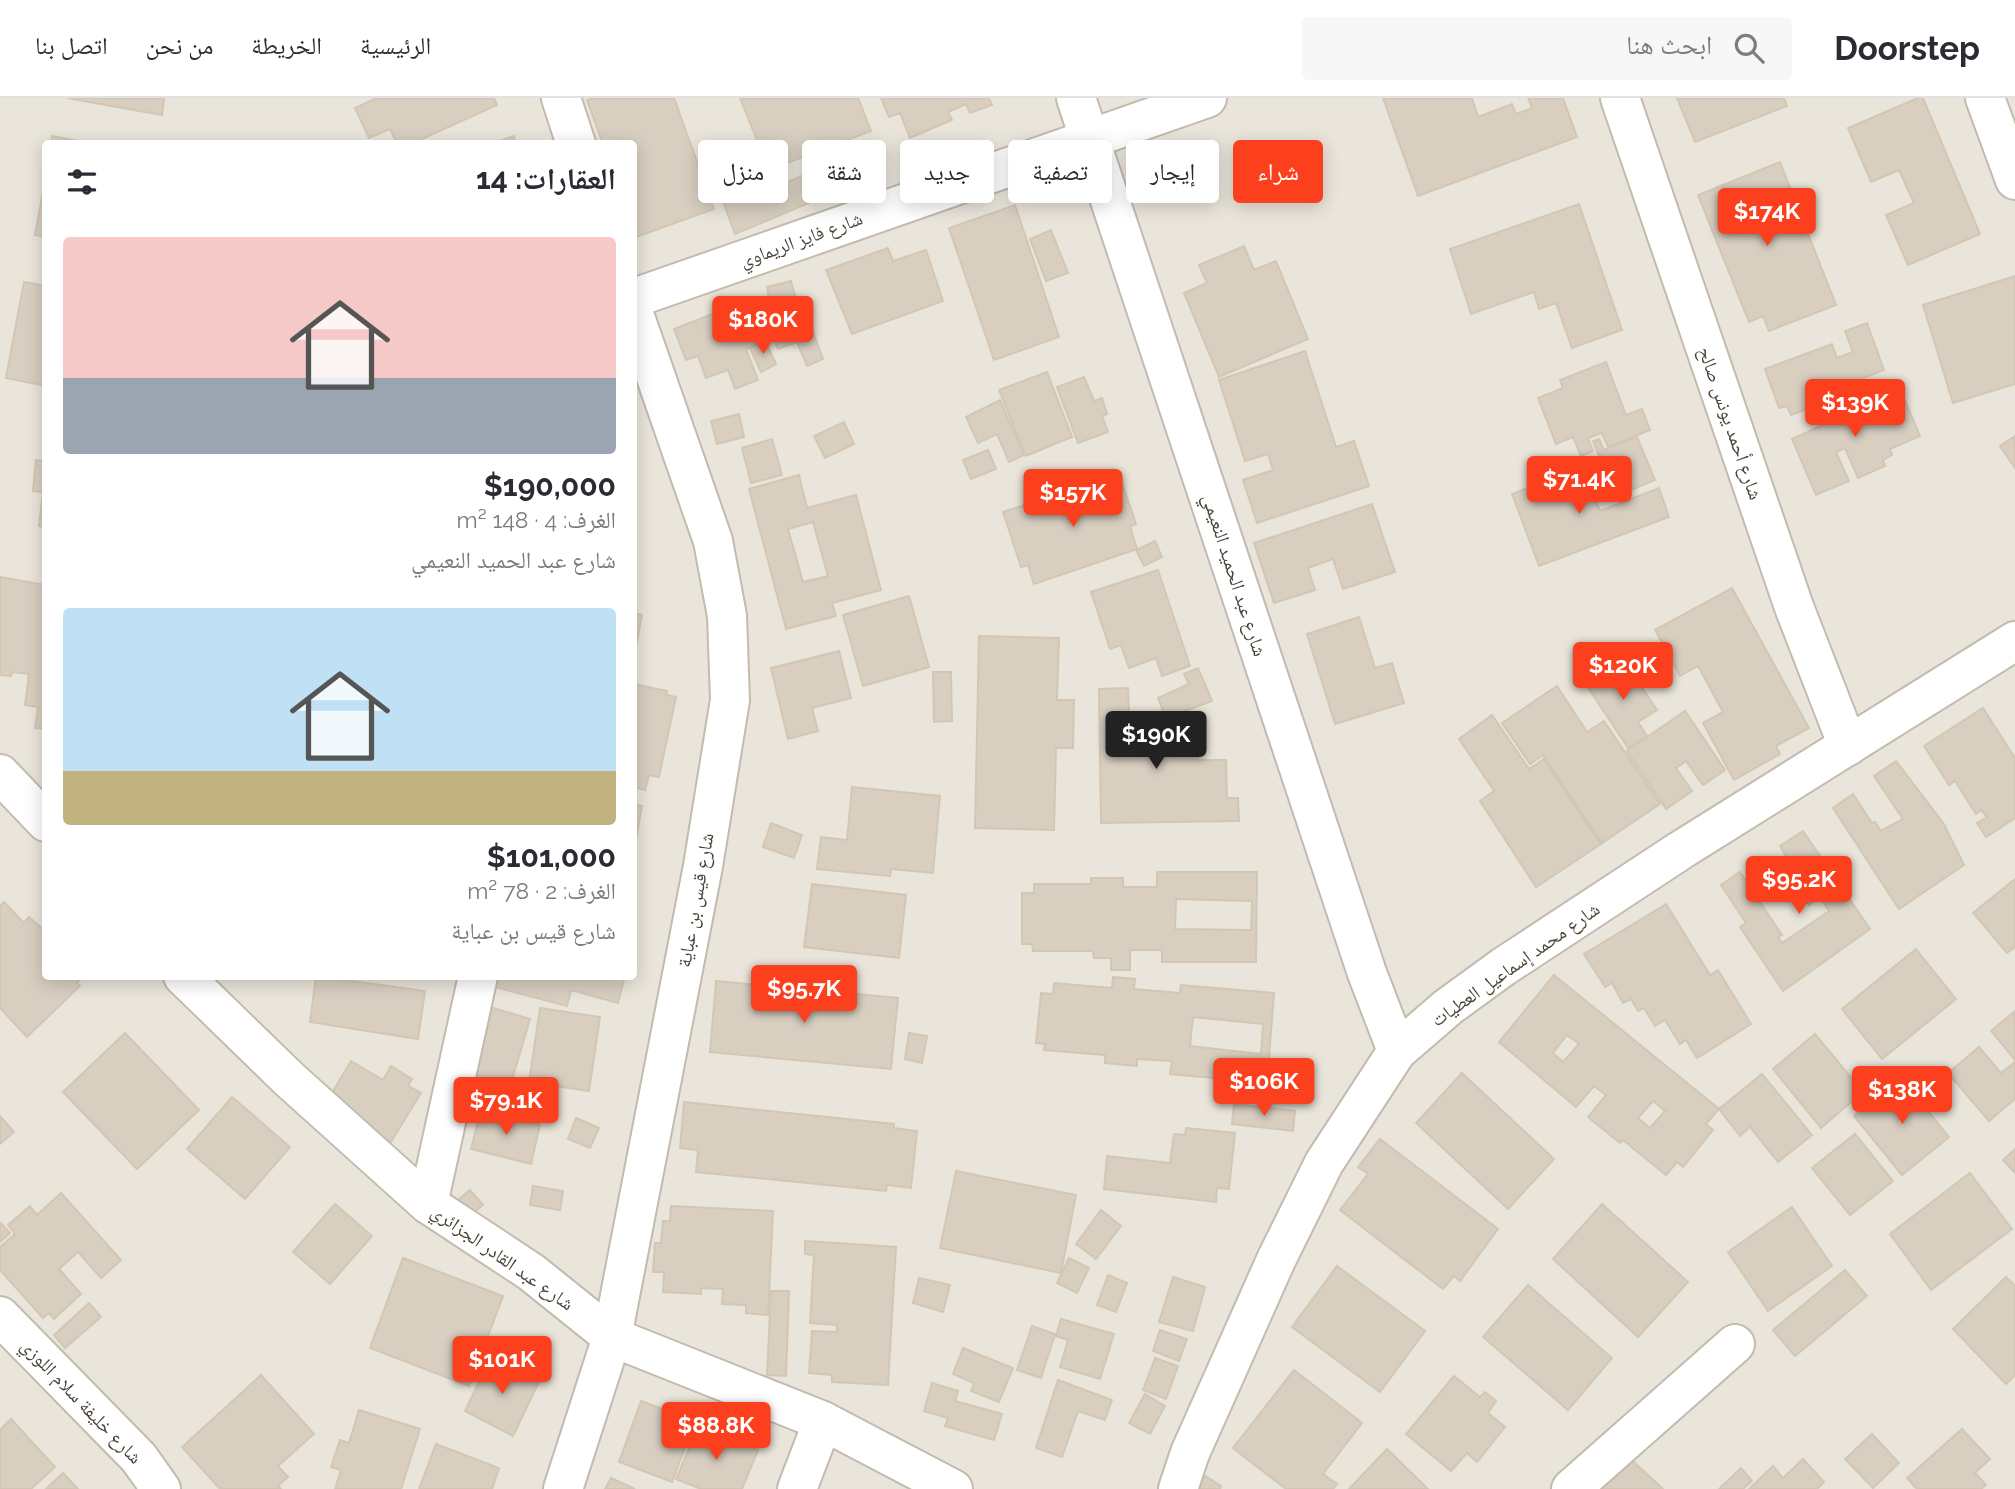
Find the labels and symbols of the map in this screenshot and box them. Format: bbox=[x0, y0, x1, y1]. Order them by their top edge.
pin: $174K bbox=[1718, 188, 1816, 248]
street label: شارع فايز الريماوي bbox=[737, 207, 867, 276]
pin: $180K bbox=[714, 296, 812, 356]
street label: شارع أحمد يونس صالح bbox=[1693, 344, 1768, 503]
pin: $139K bbox=[1806, 380, 1904, 439]
pin: $71.4K bbox=[1522, 456, 1636, 516]
pin: $157K bbox=[1024, 470, 1122, 529]
street label: شارع عبد الحميد النعيمي bbox=[1194, 491, 1272, 660]
pin: $120K bbox=[1574, 642, 1672, 702]
pin: $190K bbox=[1107, 712, 1205, 771]
street label: شارع قيس بن عباية bbox=[672, 831, 719, 969]
pin: $95.2K bbox=[1742, 856, 1856, 916]
street label: شارع محمد إسماعيل العطيات bbox=[1426, 897, 1605, 1033]
pin: $95.7K bbox=[747, 965, 861, 1025]
pin: $106K bbox=[1215, 1058, 1313, 1118]
pin: $138K bbox=[1853, 1066, 1951, 1126]
pin: $79.1K bbox=[449, 1077, 563, 1137]
street label: شارع عبد القادر الجزائري bbox=[425, 1200, 578, 1318]
street label: شارع خليفة سلام اللوزي bbox=[13, 1334, 147, 1471]
pin: $101K bbox=[453, 1336, 551, 1396]
pin: $88.8K bbox=[659, 1402, 773, 1462]

